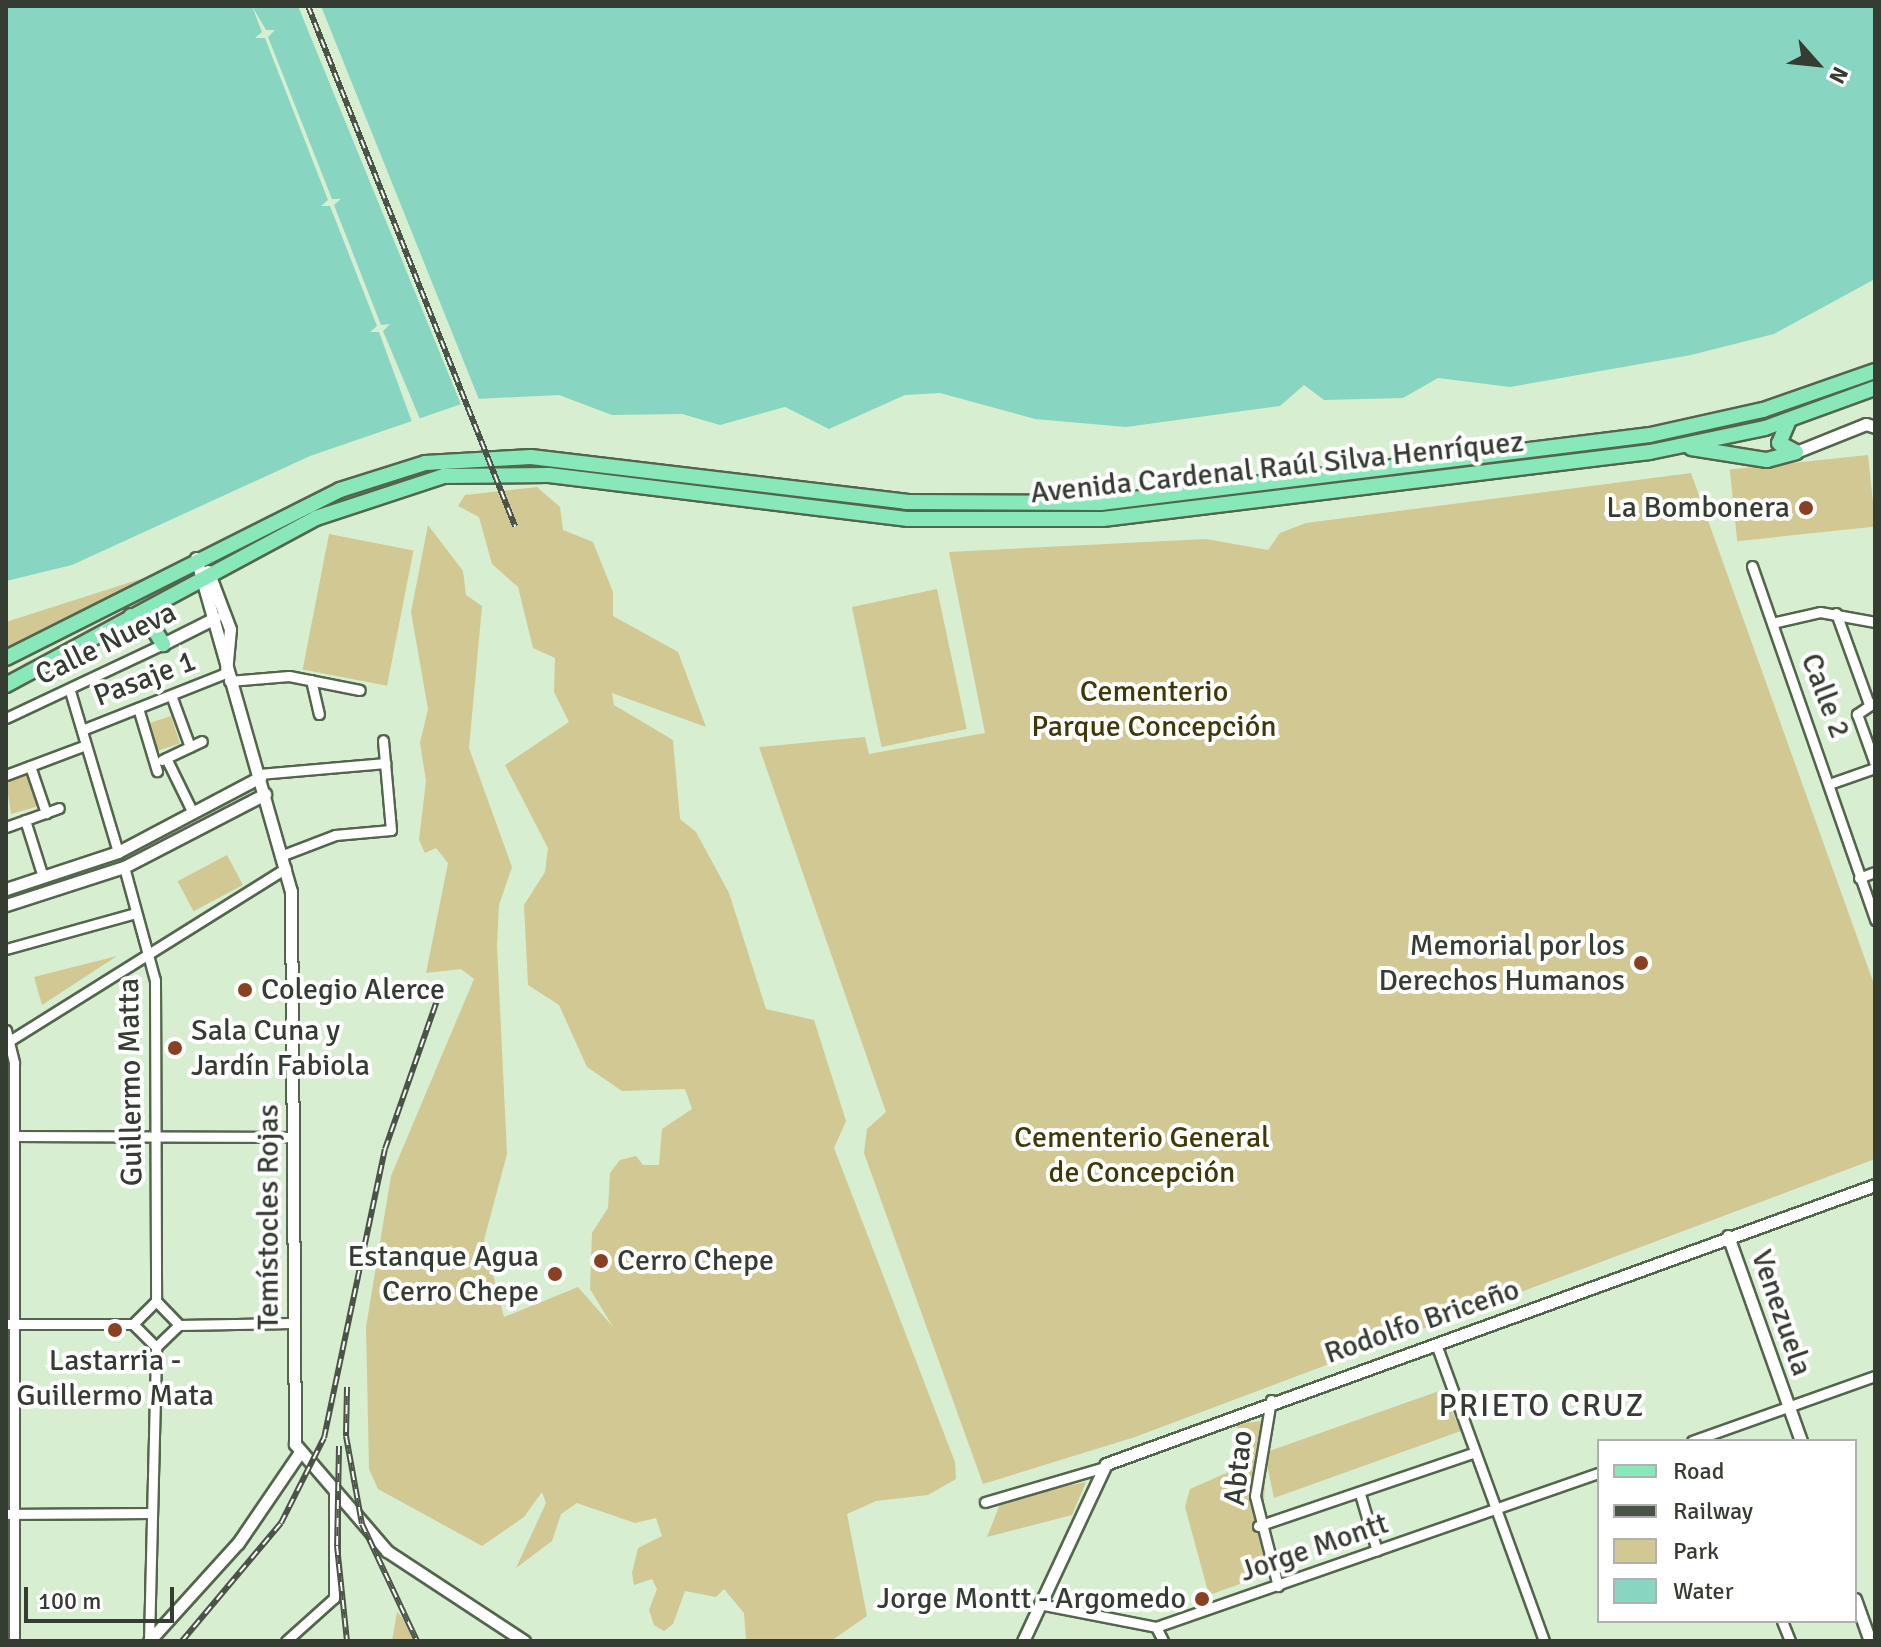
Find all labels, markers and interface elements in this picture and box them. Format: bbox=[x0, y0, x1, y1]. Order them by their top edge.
north arrow bbox=[1777, 24, 1857, 104]
text: N bbox=[1823, 62, 1854, 88]
street label: Avenida Cardenal Raúl Silva Henríquez bbox=[1029, 424, 1525, 512]
place label: La Bombonera bbox=[1606, 490, 1790, 526]
marker: La Bombonera bbox=[1797, 499, 1815, 517]
street label: Calle Nueva bbox=[30, 595, 182, 693]
street label: Pasaje 1 bbox=[89, 643, 201, 715]
street label: Calle 2 bbox=[1792, 649, 1858, 743]
park label: Cementerio Parque Concepción bbox=[1031, 674, 1277, 744]
place label: Memorial por los Derechos Humanos bbox=[1378, 928, 1625, 998]
marker: Memorial por los Derechos Humanos bbox=[1632, 954, 1650, 972]
place label: Colegio Alerce bbox=[261, 972, 445, 1008]
street label: Guillermo Matta bbox=[111, 978, 151, 1186]
marker: Colegio Alerce bbox=[236, 981, 254, 999]
place label: Sala Cuna y Jardín Fabiola bbox=[191, 1013, 370, 1084]
marker: Sala Cuna y Jardín Fabiola bbox=[166, 1039, 184, 1057]
street label: Temístocles Rojas bbox=[251, 1104, 287, 1330]
park label: Cementerio General de Concepción bbox=[1014, 1120, 1270, 1190]
place label: Estanque Agua Cerro Chepe bbox=[347, 1239, 539, 1310]
place label: Cerro Chepe bbox=[617, 1243, 774, 1279]
street label: Venezuela bbox=[1743, 1245, 1819, 1381]
marker: Cerro Chepe bbox=[592, 1252, 610, 1270]
marker: Estanque Agua Cerro Chepe bbox=[546, 1265, 564, 1283]
street label: Rodolfo Briceño bbox=[1320, 1272, 1524, 1372]
marker: Lastarria - Guillermo Mata bbox=[106, 1321, 124, 1339]
place label: Lastarria - Guillermo Mata bbox=[16, 1343, 214, 1414]
district label: PRIETO CRUZ bbox=[1439, 1387, 1645, 1425]
street label: Abtao bbox=[1217, 1429, 1261, 1507]
legend bbox=[1597, 1439, 1857, 1623]
text: Road bbox=[1673, 1456, 1724, 1486]
text: Railway bbox=[1673, 1496, 1753, 1526]
street label: Jorge Montt bbox=[1235, 1506, 1393, 1590]
text: Park bbox=[1673, 1536, 1719, 1566]
scale bar bbox=[28, 1571, 178, 1621]
text: Water bbox=[1673, 1576, 1733, 1606]
place label: Jorge Montt - Argomedo bbox=[877, 1581, 1186, 1617]
text: 100 m bbox=[38, 1586, 101, 1616]
marker: Jorge Montt - Argomedo bbox=[1193, 1590, 1211, 1608]

